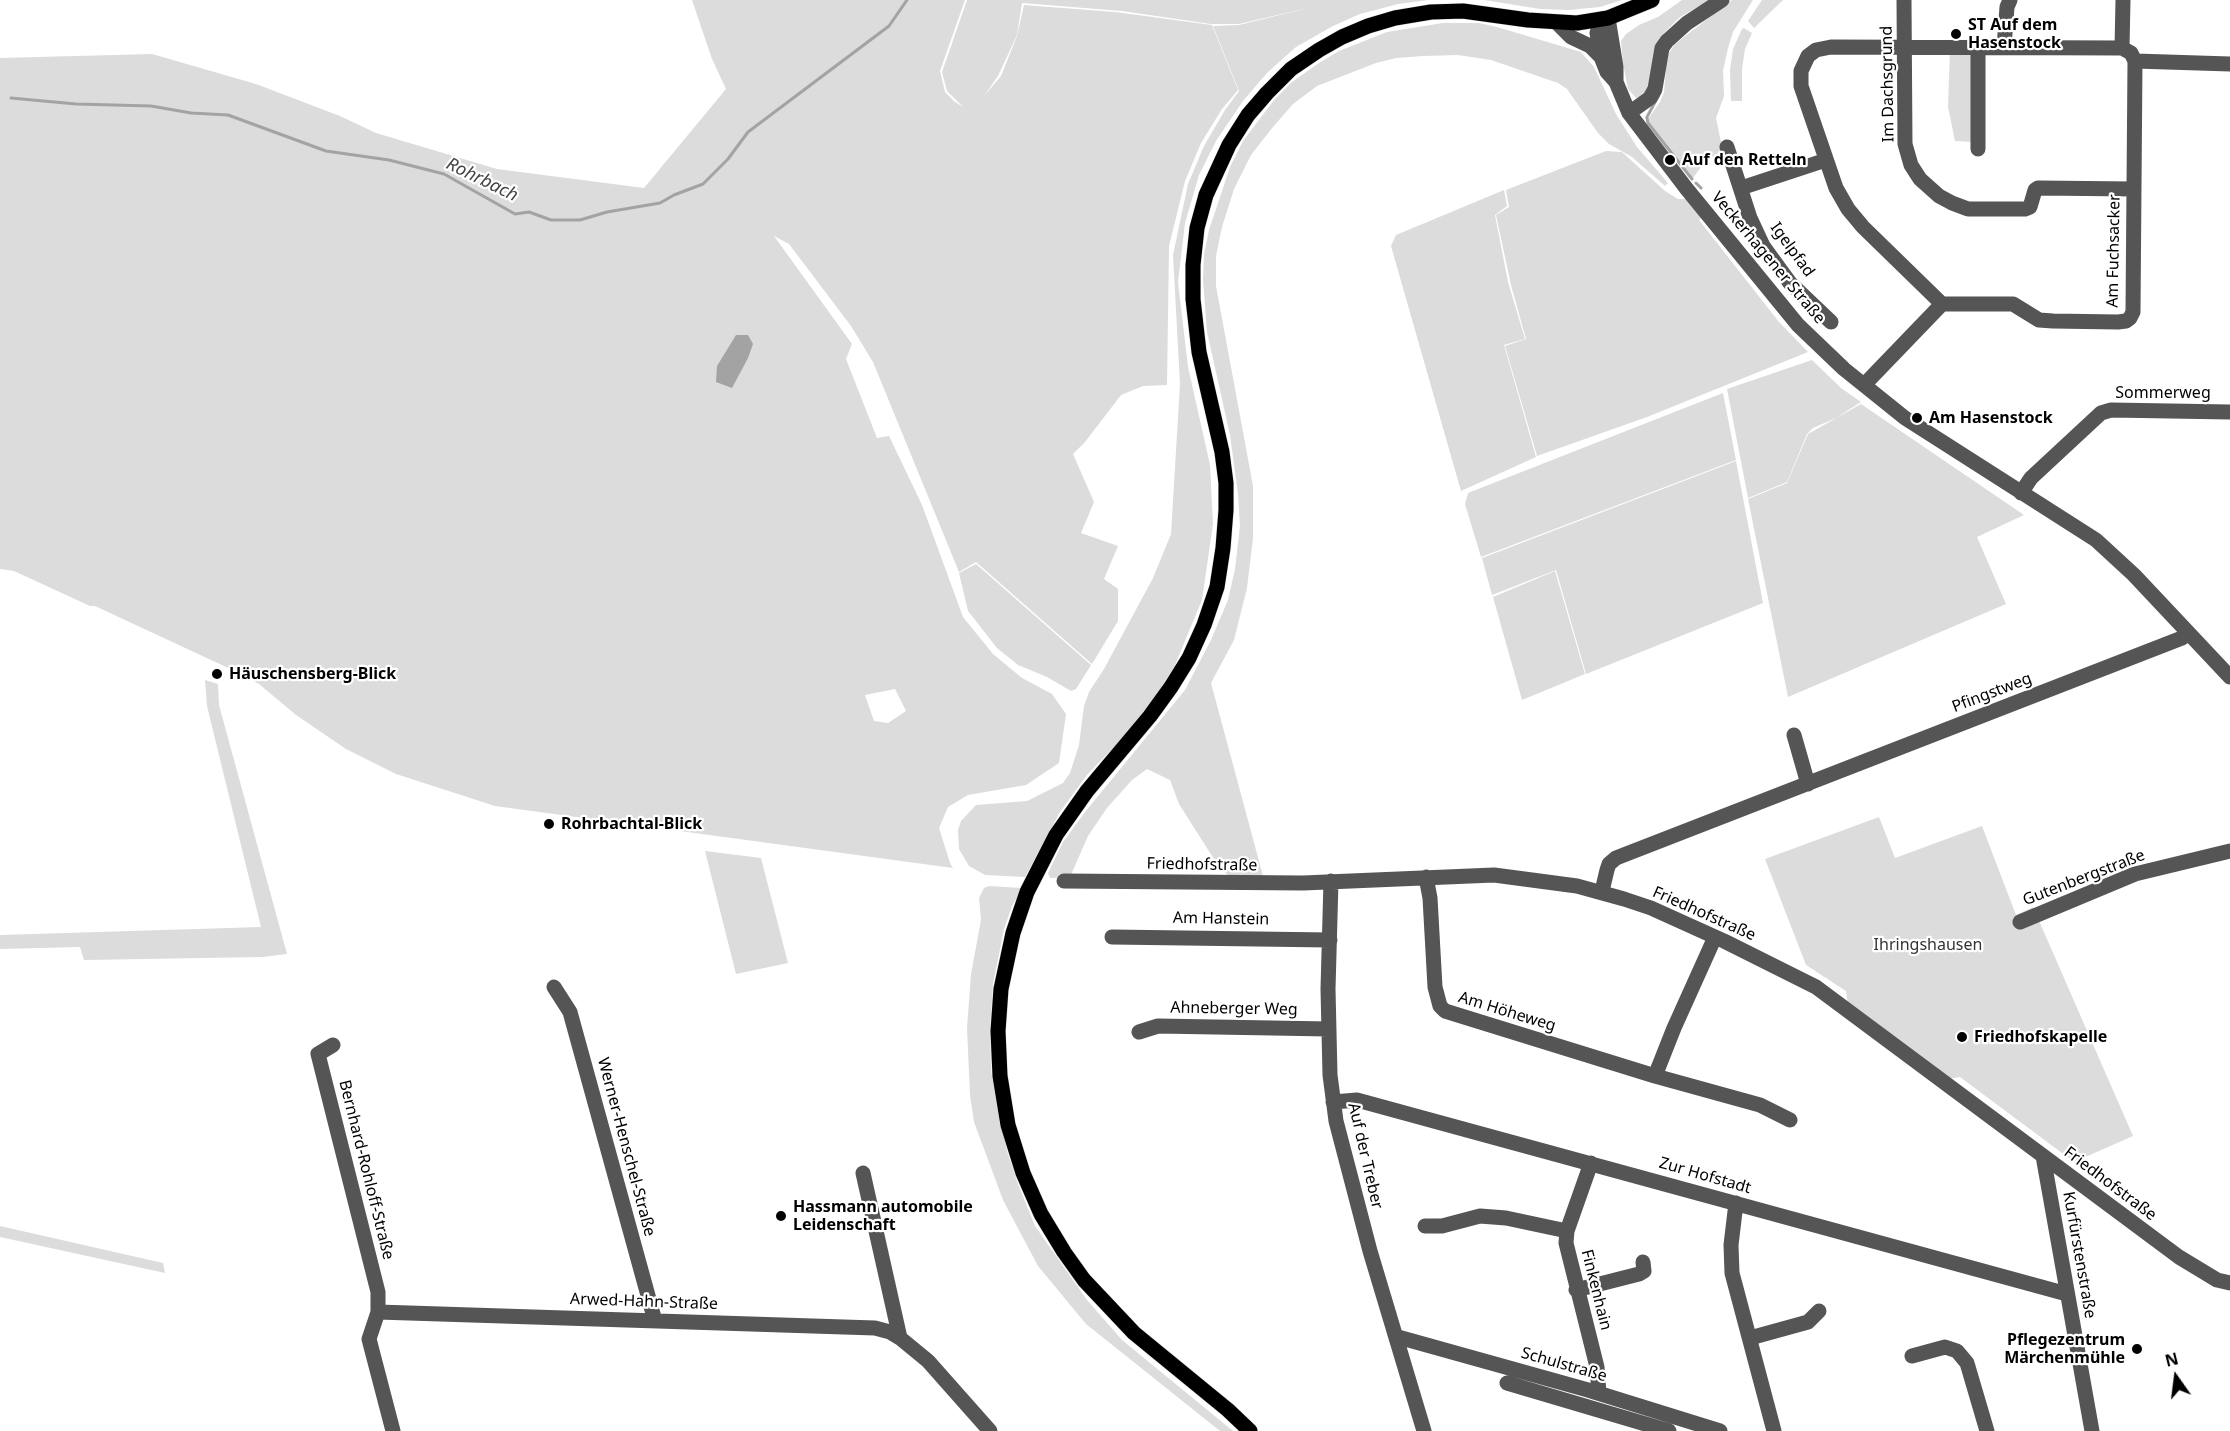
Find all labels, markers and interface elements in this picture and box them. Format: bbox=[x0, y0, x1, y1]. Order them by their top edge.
place label: ST Auf dem Hasenstock bbox=[1968, 15, 2061, 53]
street label: Im Dachsgrund bbox=[1877, 26, 1899, 142]
marker: ST Auf dem Hasenstock bbox=[1949, 27, 1963, 41]
place label: Auf den Retteln bbox=[1682, 150, 1807, 170]
water label: Rohrbach bbox=[443, 153, 521, 207]
marker: Auf den Retteln bbox=[1663, 153, 1677, 167]
street label: Veckerhagener Straße bbox=[1707, 188, 1829, 328]
street label: Am Fuchsacker bbox=[2103, 194, 2125, 308]
street label: Igelpfad bbox=[1766, 219, 1818, 281]
street label: Sommerweg bbox=[2115, 383, 2211, 403]
place label: Am Hasenstock bbox=[1929, 408, 2053, 428]
marker: Am Hasenstock bbox=[1910, 411, 1924, 425]
place label: Häuschensberg-Blick bbox=[229, 664, 396, 684]
marker: Häuschensberg-Blick bbox=[210, 667, 224, 681]
street label: Pfingstweg bbox=[1949, 669, 2035, 717]
place label: Rohrbachtal-Blick bbox=[561, 814, 702, 834]
marker: Rohrbachtal-Blick bbox=[542, 817, 556, 831]
street label: Gutenbergstraße bbox=[2020, 846, 2148, 910]
street label: Friedhofstraße bbox=[1146, 854, 1258, 876]
street label: Friedhofstraße bbox=[1649, 883, 1759, 945]
street label: Am Hanstein bbox=[1173, 909, 1269, 929]
park label: Ihringshausen bbox=[1874, 935, 1982, 955]
street label: Am Höheweg bbox=[1456, 988, 1558, 1036]
street label: Ahneberger Weg bbox=[1170, 998, 1298, 1020]
place label: Friedhofskapelle bbox=[1974, 1027, 2107, 1047]
marker: Friedhofskapelle bbox=[1955, 1030, 1969, 1044]
street label: Werner-Henschel-Straße bbox=[593, 1056, 659, 1238]
street label: Bernhard-Rohloff-Straße bbox=[334, 1078, 398, 1262]
street label: Auf der Treber bbox=[1343, 1101, 1387, 1211]
street label: Friedhofstraße bbox=[2060, 1143, 2160, 1225]
street label: Zur Hofstadt bbox=[1657, 1154, 1753, 1198]
street label: Kurfürstenstraße bbox=[2058, 1190, 2100, 1320]
place label: Hassmann automobile Leidenschaft bbox=[793, 1197, 973, 1235]
marker: Hassmann automobile Leidenschaft bbox=[774, 1209, 788, 1223]
street label: Finkenhain bbox=[1577, 1248, 1615, 1332]
street label: Arwed-Hahn-Straße bbox=[570, 1290, 718, 1314]
place label: Pflegezentrum Märchenmühle bbox=[2004, 1330, 2125, 1368]
marker: Pflegezentrum Märchenmühle bbox=[2130, 1342, 2144, 1356]
street label: Schulstraße bbox=[1519, 1344, 1609, 1386]
north arrow bbox=[2146, 1347, 2206, 1407]
text: N bbox=[2163, 1347, 2181, 1372]

